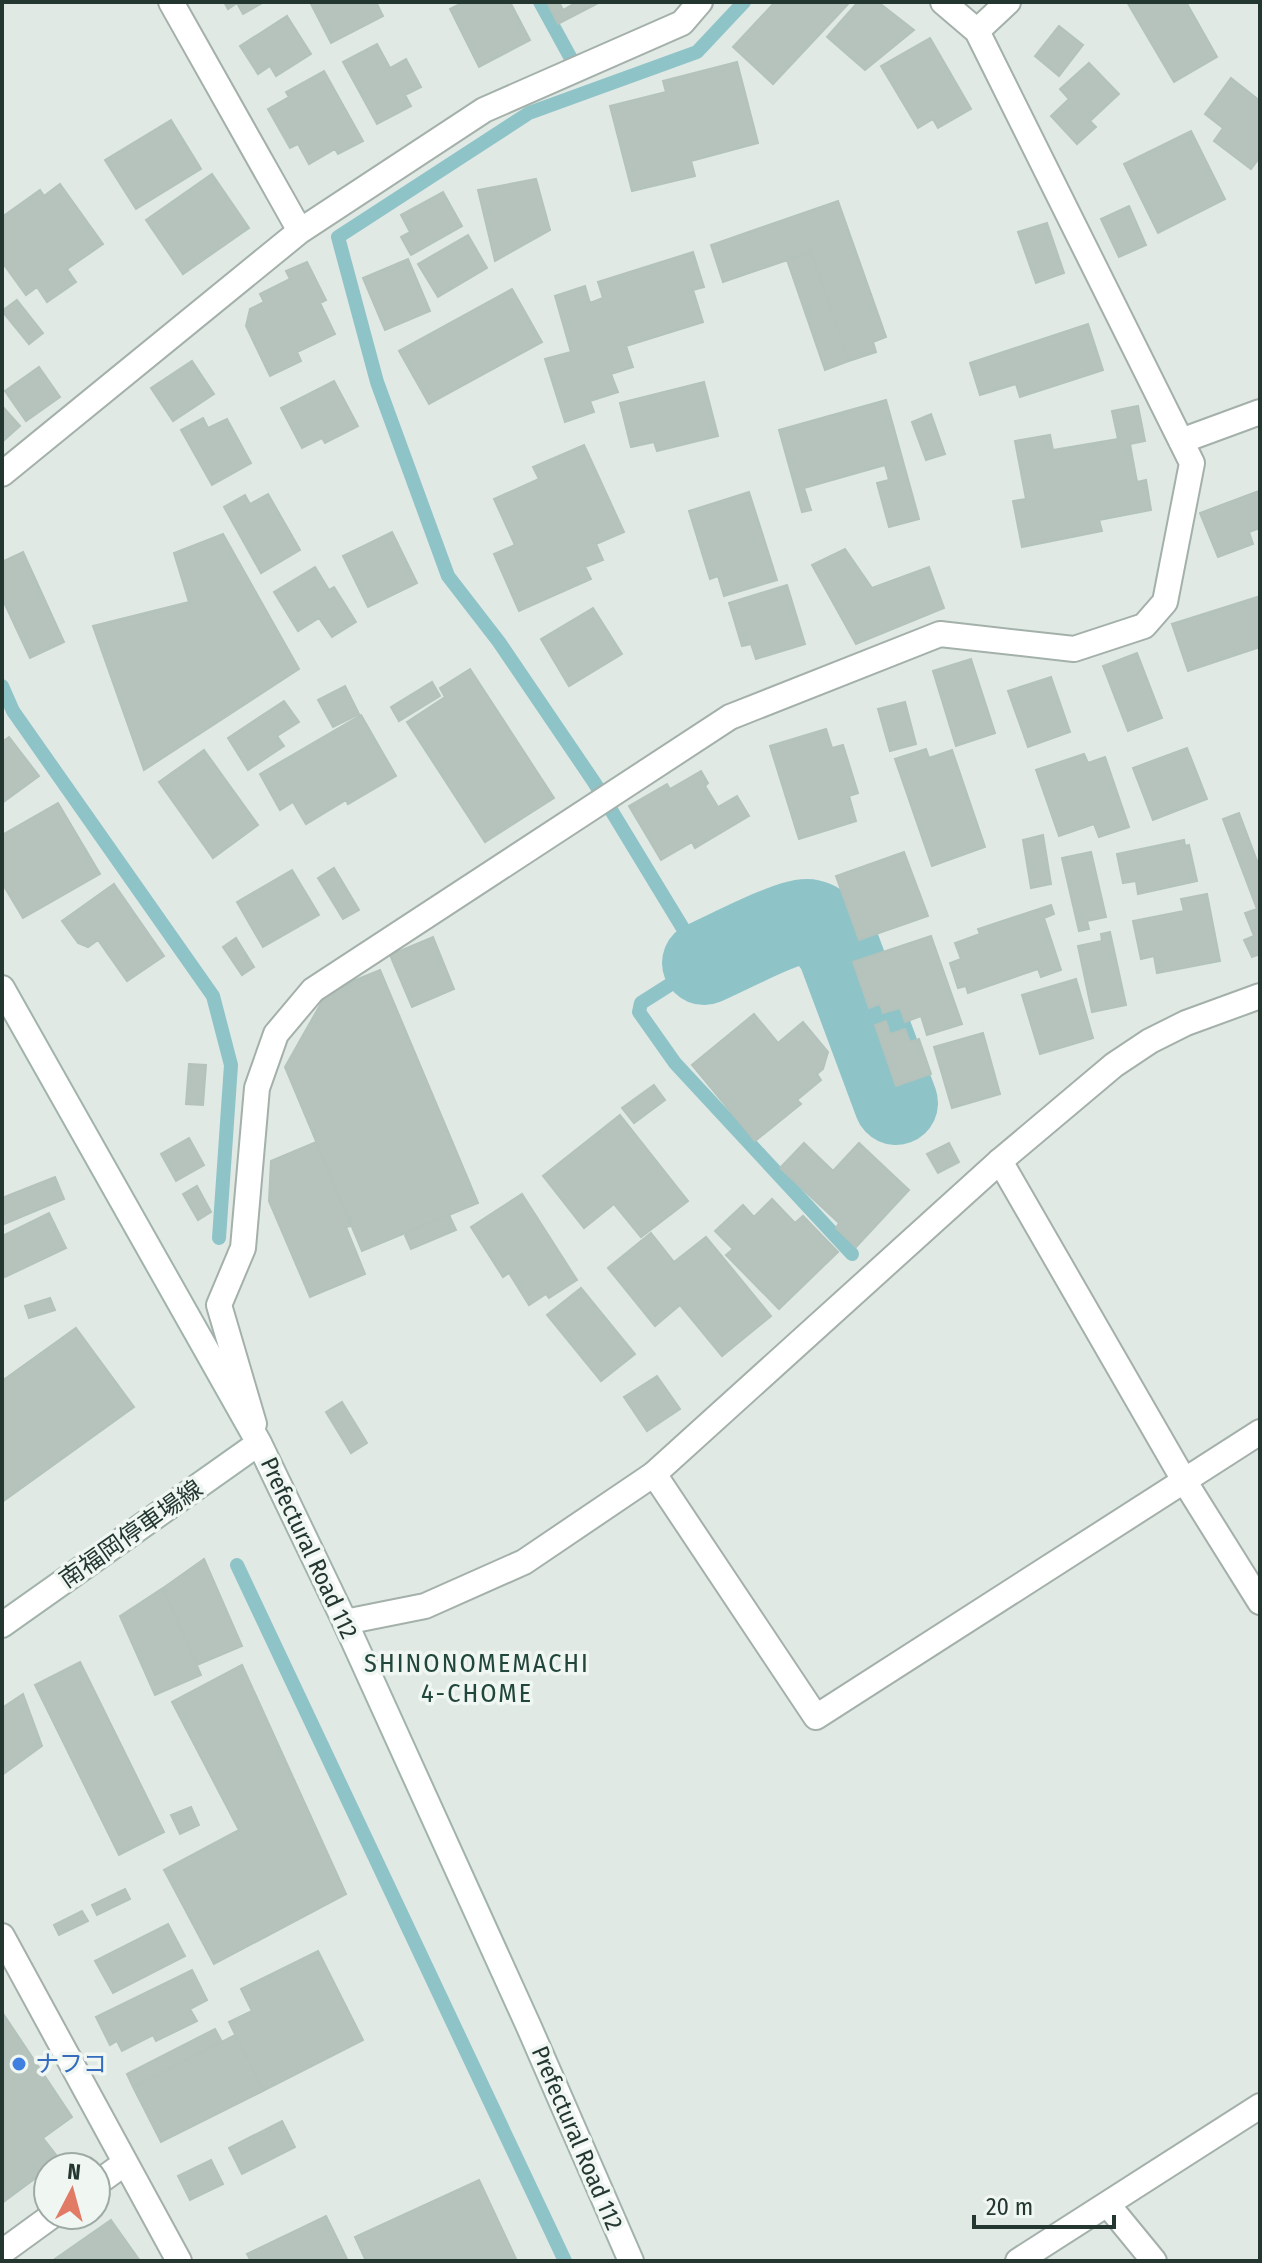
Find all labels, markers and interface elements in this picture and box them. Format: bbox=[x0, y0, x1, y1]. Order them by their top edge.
street label: Prefectural Road 112 bbox=[255, 1453, 363, 1643]
street label: 南福岡停車場線 bbox=[54, 1474, 208, 1594]
district label: SHINONOMEMACHI 4-CHOME bbox=[364, 1648, 590, 1709]
street label: Prefectural Road 112 bbox=[526, 2042, 628, 2234]
place label: ナフコ bbox=[35, 2050, 107, 2078]
marker: ナフコ bbox=[10, 2055, 28, 2073]
north arrow bbox=[32, 2151, 112, 2231]
text: N bbox=[66, 2157, 82, 2186]
scale bar bbox=[974, 2179, 1114, 2229]
text: 20 m bbox=[986, 2193, 1033, 2221]

